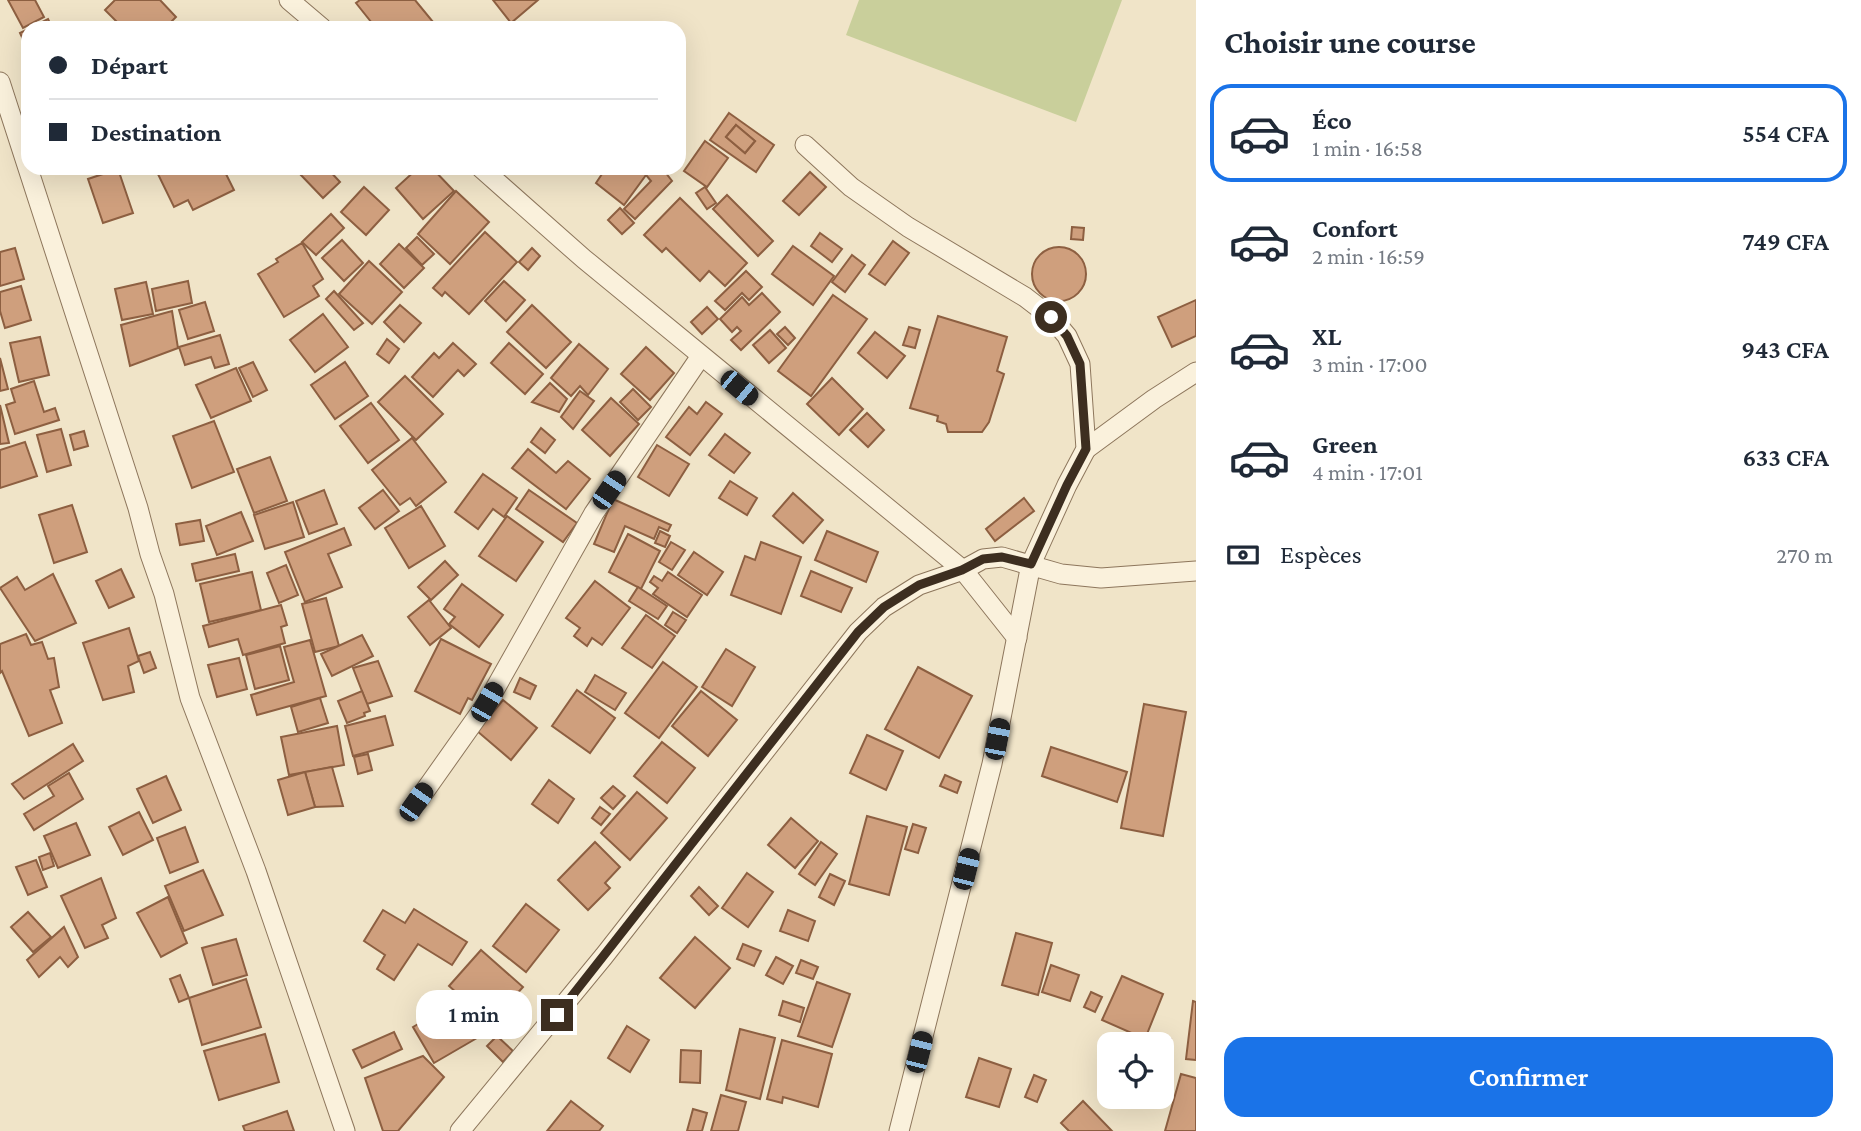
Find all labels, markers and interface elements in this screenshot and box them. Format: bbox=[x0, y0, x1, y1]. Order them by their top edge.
text: Choisir une course bbox=[1224, 24, 1476, 60]
text: Départ bbox=[91, 51, 168, 80]
icon: car bbox=[1228, 102, 1291, 165]
text: Éco bbox=[1312, 106, 1352, 135]
text: Destination bbox=[91, 118, 222, 147]
text: 554 CFA bbox=[1742, 119, 1829, 148]
text: 1 min · 16:58 bbox=[1312, 135, 1423, 161]
icon: car bbox=[1228, 210, 1291, 273]
text: Confort bbox=[1312, 214, 1398, 243]
text: 749 CFA bbox=[1742, 227, 1829, 256]
text: 2 min · 16:59 bbox=[1312, 243, 1425, 269]
route start bbox=[1035, 301, 1067, 333]
icon: car bbox=[1228, 318, 1291, 381]
text: XL bbox=[1312, 322, 1341, 351]
text: 943 CFA bbox=[1741, 335, 1829, 364]
text: 3 min · 17:00 bbox=[1312, 351, 1427, 377]
car bbox=[717, 366, 762, 410]
icon: car bbox=[1228, 426, 1291, 489]
text: Green bbox=[1312, 430, 1378, 459]
text: 633 CFA bbox=[1743, 443, 1829, 472]
text: 4 min · 17:01 bbox=[1312, 459, 1423, 485]
car bbox=[589, 467, 630, 513]
icon: cash bbox=[1224, 536, 1262, 574]
text: Espèces bbox=[1280, 540, 1362, 569]
text: 270 m bbox=[1776, 542, 1833, 568]
car bbox=[468, 679, 507, 725]
car bbox=[983, 716, 1012, 762]
car bbox=[396, 779, 437, 825]
car bbox=[951, 846, 982, 892]
callout: 1 min bbox=[417, 990, 532, 1040]
route end bbox=[541, 999, 573, 1031]
text: 1 min bbox=[448, 1001, 500, 1027]
car bbox=[904, 1029, 935, 1075]
map controls bbox=[1097, 1032, 1174, 1109]
button: locate bbox=[1097, 1032, 1174, 1109]
button: Confirmer bbox=[1224, 1037, 1833, 1117]

